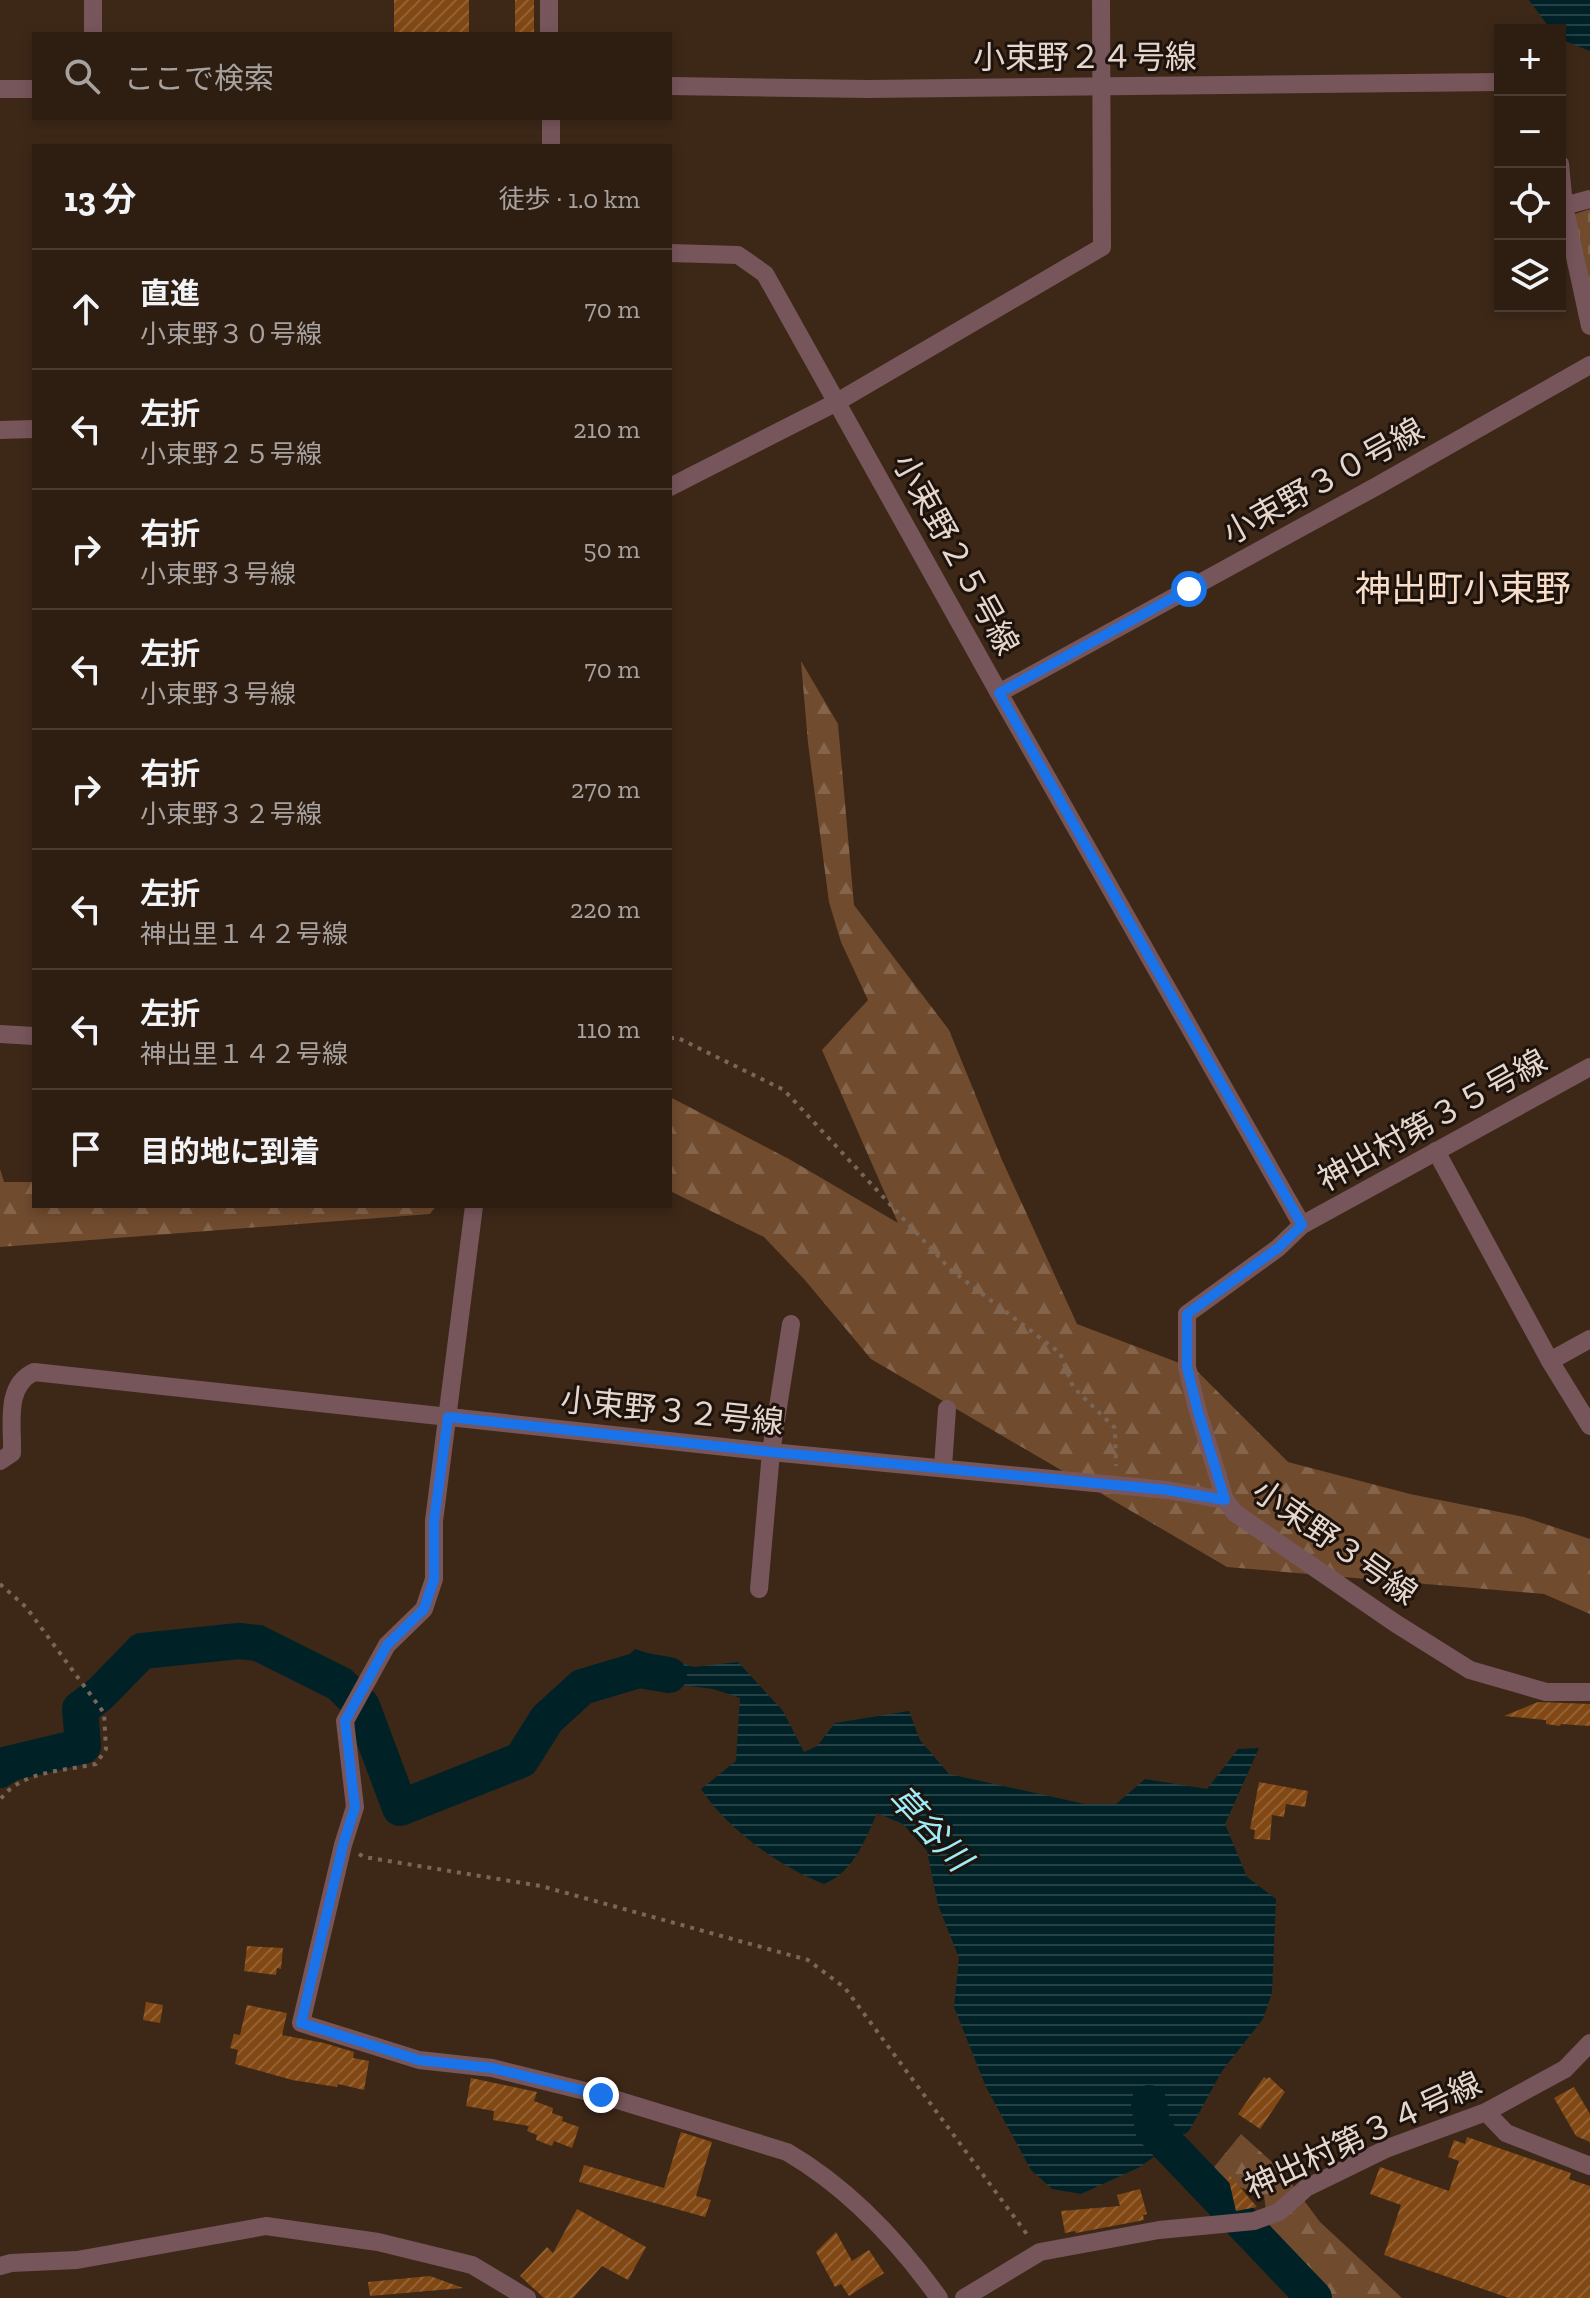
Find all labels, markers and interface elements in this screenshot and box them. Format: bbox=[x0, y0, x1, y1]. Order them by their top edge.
map controls bbox=[1494, 24, 1566, 312]
button: + bbox=[1494, 24, 1566, 96]
search box bbox=[32, 32, 672, 120]
street label: 小束野２４号線 bbox=[973, 38, 1197, 76]
icon: search bbox=[60, 54, 104, 98]
text: ここで検索 bbox=[124, 61, 274, 97]
button: − bbox=[1494, 96, 1566, 168]
button: locate bbox=[1494, 168, 1566, 240]
text: 13 分 bbox=[64, 179, 136, 220]
text: 徒歩 · 1.0 km bbox=[499, 183, 640, 215]
button: layers bbox=[1494, 240, 1566, 312]
text: 直進 bbox=[140, 276, 200, 312]
icon: ahead bbox=[64, 287, 108, 331]
text: 70 m bbox=[584, 293, 640, 325]
text: 小束野３０号線 bbox=[140, 318, 322, 350]
text: 左折 bbox=[140, 396, 200, 432]
icon: left bbox=[64, 407, 108, 451]
street label: 小束野３０号線 bbox=[1216, 410, 1430, 552]
text: 210 m bbox=[573, 413, 640, 445]
text: 小束野２５号線 bbox=[140, 438, 322, 470]
street label: 小束野２５号線 bbox=[885, 447, 1027, 661]
text: 右折 bbox=[140, 516, 200, 552]
icon: right bbox=[64, 527, 108, 571]
text: 50 m bbox=[583, 533, 640, 565]
text: 小束野３号線 bbox=[140, 558, 296, 590]
district label: 神出町小束野 bbox=[1355, 567, 1571, 610]
route start bbox=[1171, 571, 1207, 607]
text: 左折 bbox=[140, 636, 200, 672]
icon: left bbox=[64, 647, 108, 691]
text: 70 m bbox=[584, 653, 640, 685]
text: 小束野３号線 bbox=[140, 678, 296, 710]
text: 右折 bbox=[140, 756, 200, 792]
icon: right bbox=[64, 767, 108, 811]
text: 270 m bbox=[571, 773, 640, 805]
text: 小束野３２号線 bbox=[140, 798, 322, 830]
text: 左折 bbox=[140, 876, 200, 912]
icon: left bbox=[64, 887, 108, 931]
text: 220 m bbox=[570, 893, 640, 925]
text: 神出里１４２号線 bbox=[140, 918, 348, 950]
text: 左折 bbox=[140, 996, 200, 1032]
icon: left bbox=[64, 1007, 108, 1051]
text: 110 m bbox=[577, 1013, 640, 1045]
text: 神出里１４２号線 bbox=[140, 1038, 348, 1070]
street label: 神出村第３５号線 bbox=[1311, 1041, 1553, 1199]
icon: arrive bbox=[64, 1127, 108, 1171]
text: 目的地に到着 bbox=[140, 1134, 320, 1170]
street label: 小束野３２号線 bbox=[559, 1380, 785, 1442]
street label: 小束野３号線 bbox=[1245, 1471, 1425, 1613]
water label: 草谷川 bbox=[880, 1777, 981, 1882]
street label: 神出村第３４号線 bbox=[1239, 2064, 1487, 2206]
route end bbox=[583, 2077, 619, 2113]

